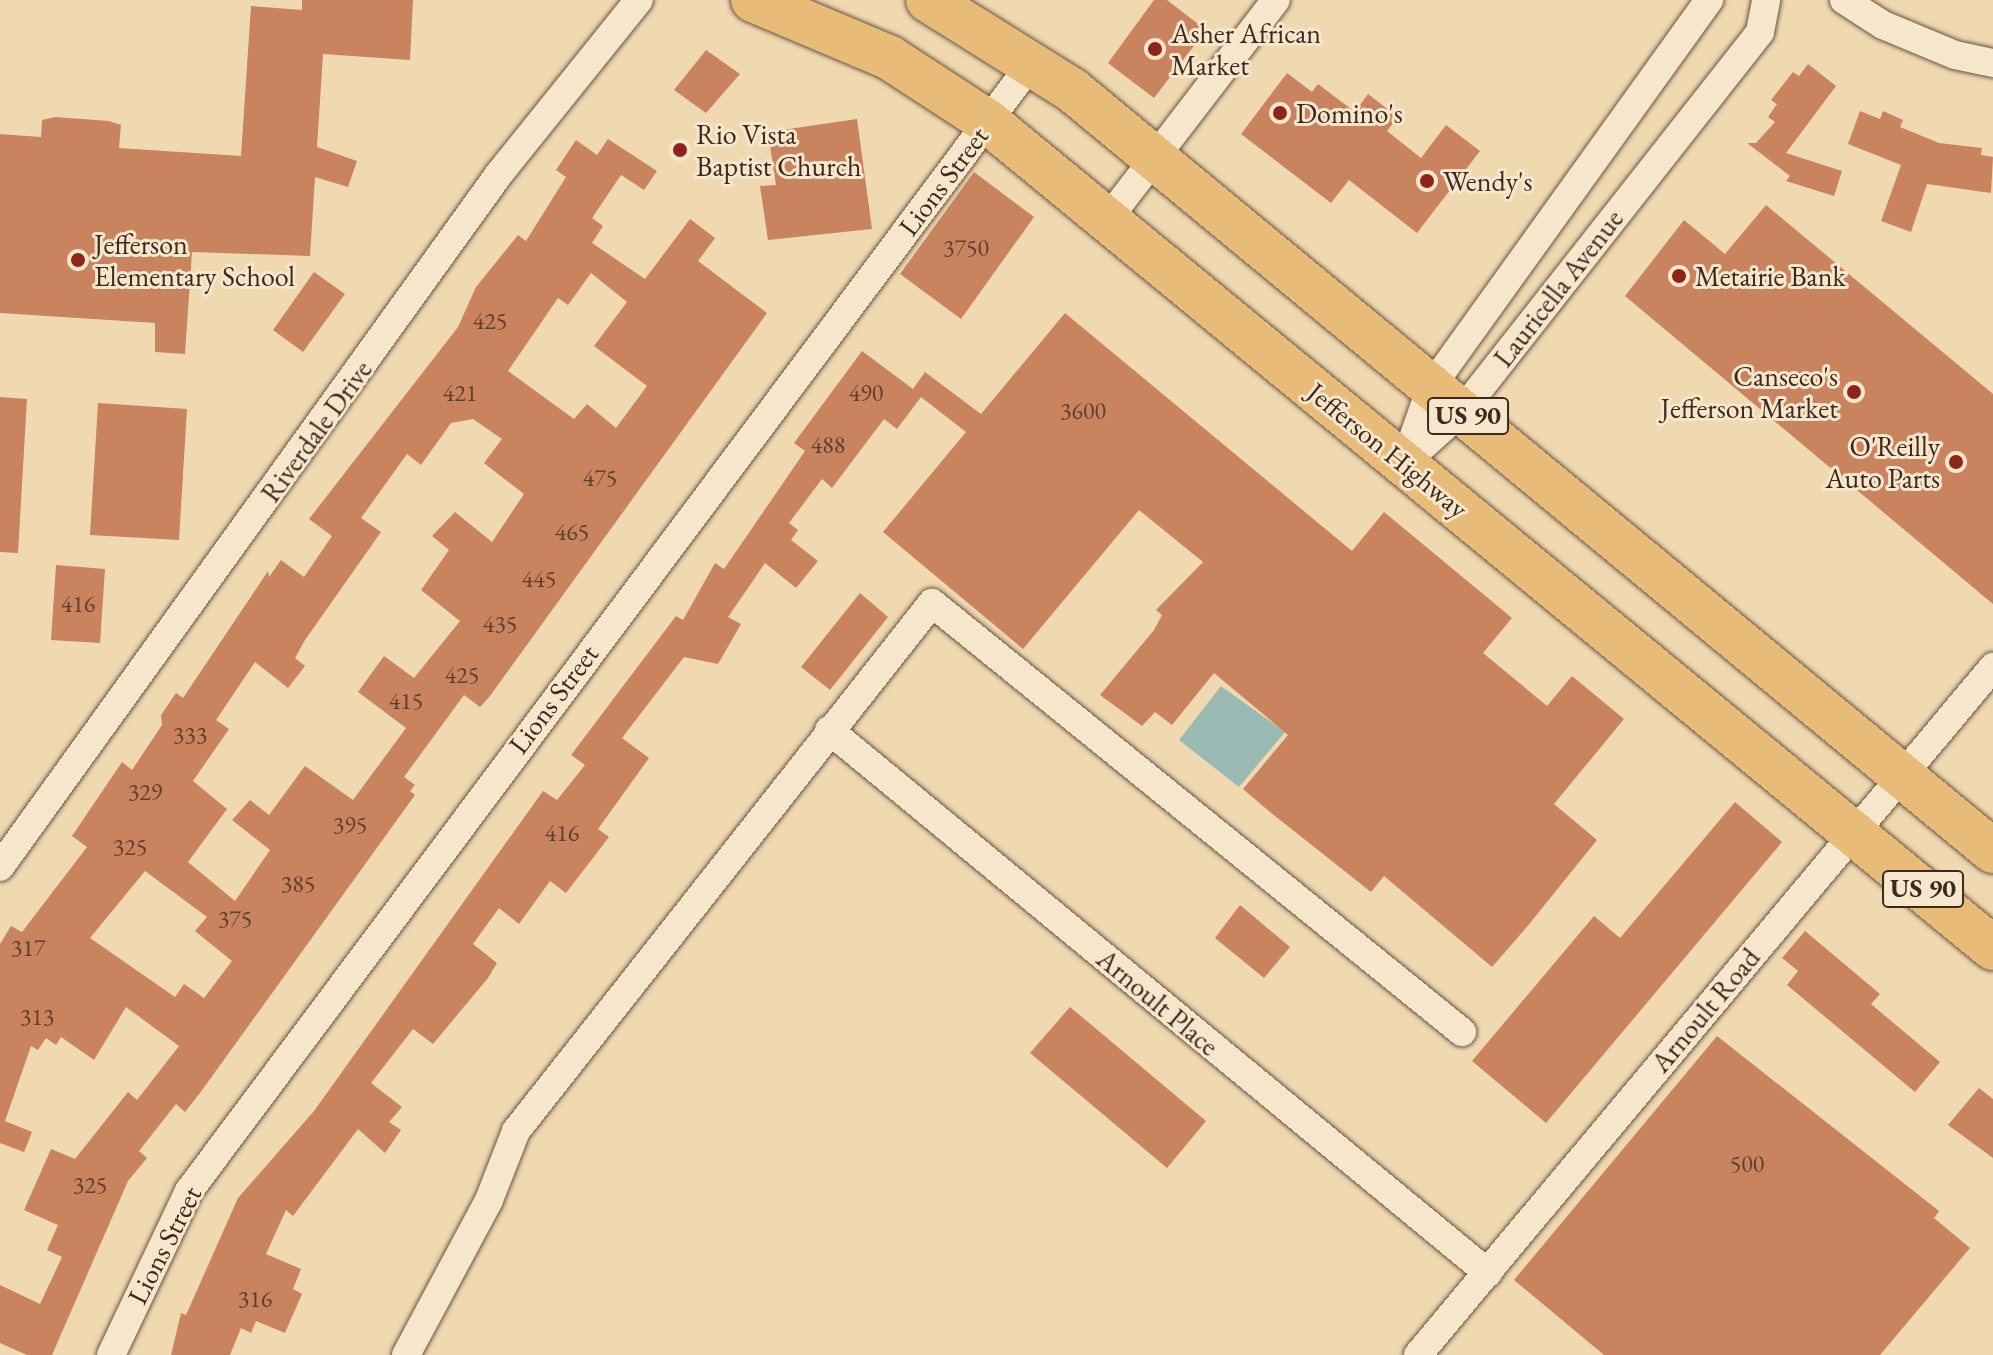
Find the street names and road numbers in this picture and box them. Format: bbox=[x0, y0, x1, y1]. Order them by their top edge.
street label: Lions Street bbox=[891, 120, 995, 242]
street label: Lauricella Avenue bbox=[1486, 202, 1630, 374]
street label: Riverdale Drive bbox=[253, 354, 379, 508]
street label: Jefferson Highway bbox=[1301, 375, 1475, 525]
road number: US 90 bbox=[1426, 394, 1510, 438]
street label: Lions Street bbox=[501, 638, 605, 760]
road number: US 90 bbox=[1881, 867, 1965, 911]
street label: Arnoult Place bbox=[1090, 941, 1226, 1063]
street label: Arnoult Road bbox=[1643, 941, 1767, 1079]
street label: Lions Street bbox=[120, 1180, 208, 1310]

